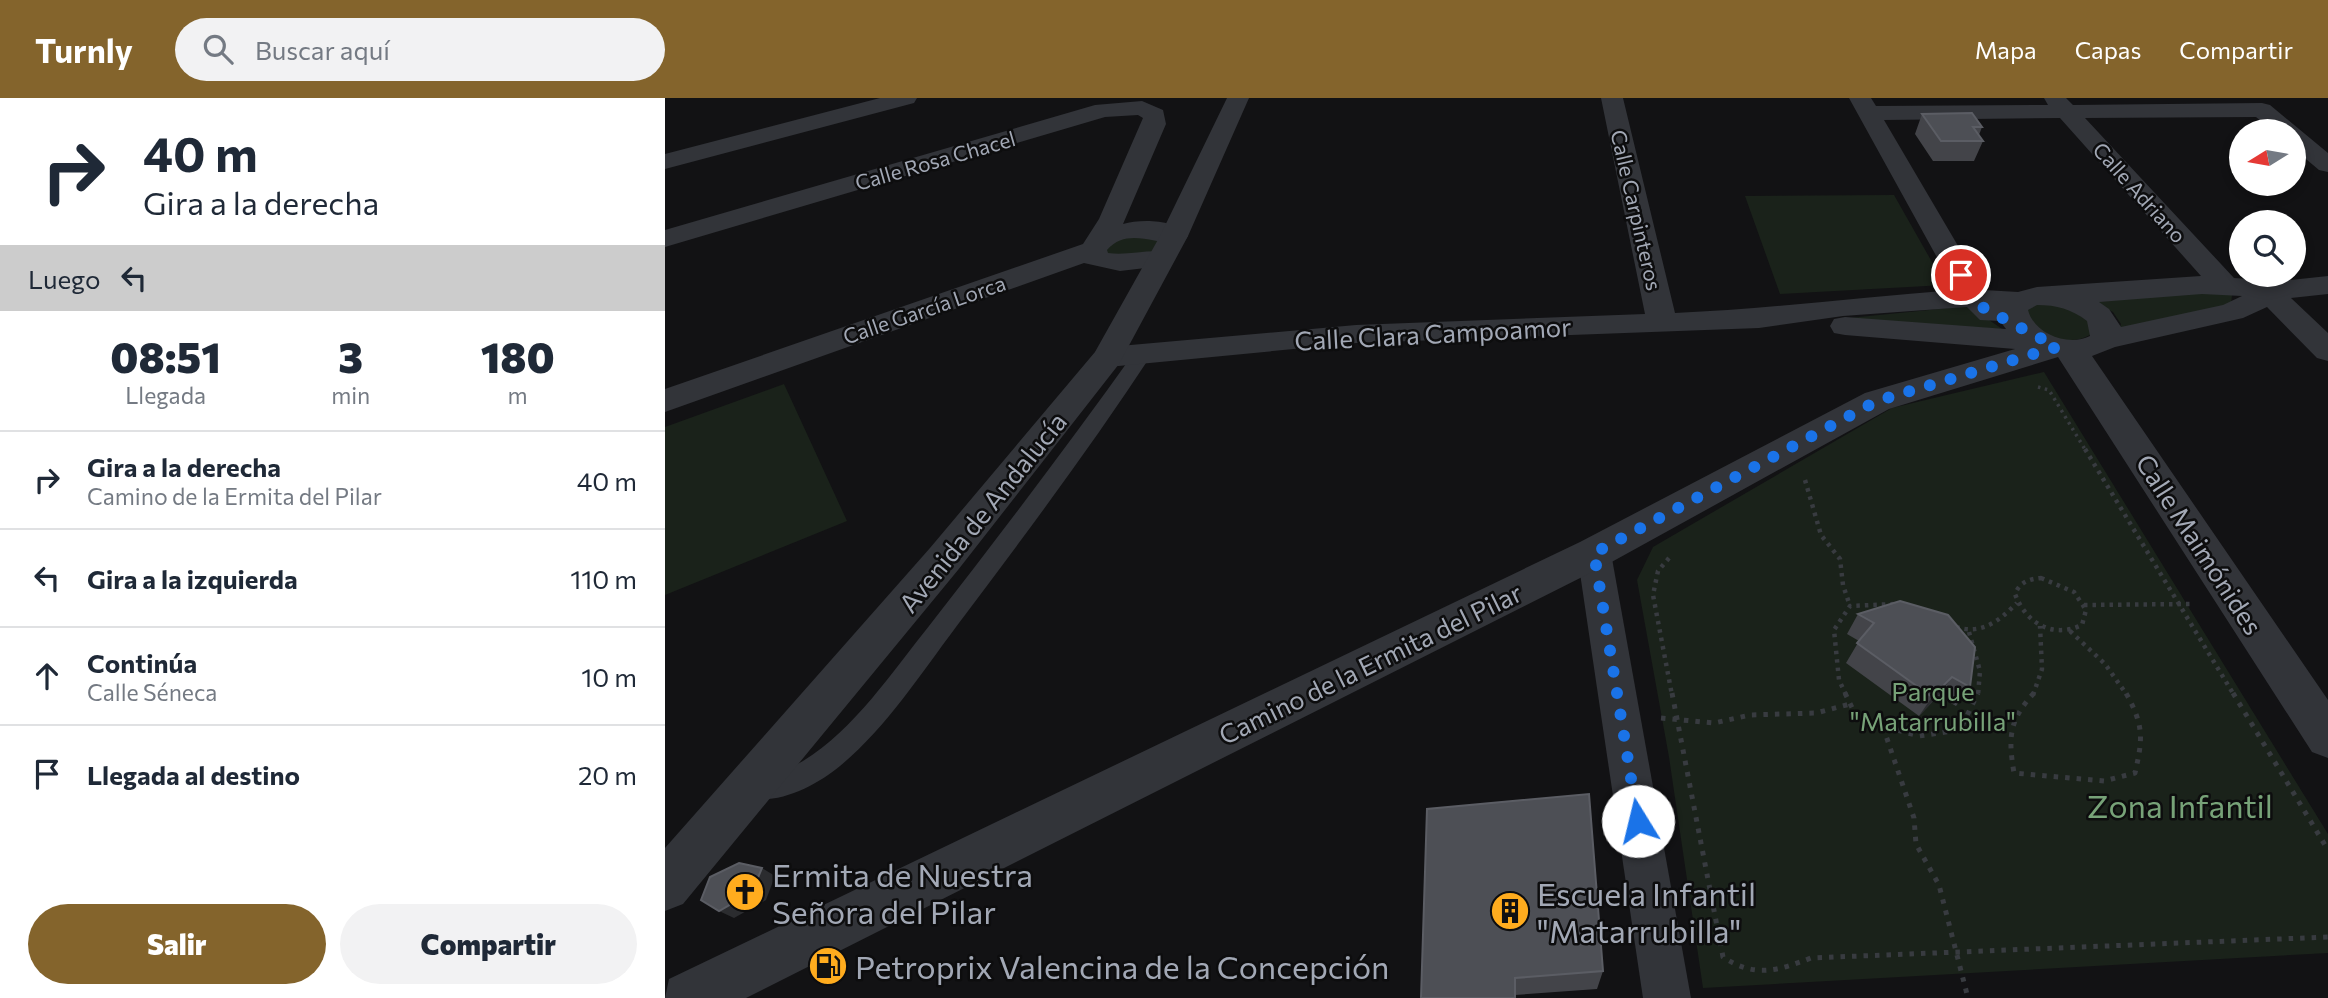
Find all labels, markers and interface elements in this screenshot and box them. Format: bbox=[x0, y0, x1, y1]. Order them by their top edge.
search box bbox=[175, 18, 665, 81]
text: Turnly bbox=[35, 29, 133, 70]
icon: search bbox=[199, 30, 237, 68]
text: Buscar aquí bbox=[255, 34, 390, 65]
text: Mapa bbox=[1975, 35, 2037, 64]
text: Capas bbox=[2075, 35, 2141, 64]
text: Compartir bbox=[2179, 35, 2293, 64]
north arrow bbox=[2229, 119, 2307, 196]
map controls bbox=[2229, 119, 2306, 287]
text: 40 m bbox=[143, 122, 258, 182]
street label: Calle Rosa Chacel bbox=[852, 125, 1018, 195]
icon: right bbox=[28, 126, 119, 217]
street label: Calle Carpinteros bbox=[1606, 127, 1668, 293]
street label: Calle Adriano bbox=[2088, 137, 2192, 247]
text: Gira a la derecha bbox=[143, 182, 379, 222]
button: search bbox=[2229, 210, 2306, 287]
pin bbox=[1931, 245, 1991, 305]
icon: arrive bbox=[1942, 256, 1980, 294]
icon: left bbox=[115, 259, 153, 297]
text: Luego bbox=[28, 263, 101, 294]
street label: Calle García Lorca bbox=[839, 269, 1009, 349]
street label: Calle Clara Campoamor bbox=[1294, 310, 1572, 356]
text: 08:51 bbox=[110, 330, 221, 382]
text: 3 bbox=[338, 330, 363, 382]
text: 180 bbox=[481, 330, 555, 382]
text: Llegada bbox=[125, 381, 206, 409]
text: min bbox=[331, 381, 370, 409]
text: m bbox=[508, 381, 528, 409]
street label: Avenida de Andalucía bbox=[892, 406, 1072, 618]
street label: Calle Maimónides bbox=[2130, 448, 2270, 640]
text: Gira a la derecha bbox=[87, 451, 281, 482]
icon: right bbox=[28, 461, 66, 499]
text: 40 m bbox=[577, 465, 637, 496]
text: Camino de la Ermita del Pilar bbox=[87, 482, 382, 510]
icon: left bbox=[28, 559, 66, 597]
text: Gira a la izquierda bbox=[87, 563, 298, 594]
text: 110 m bbox=[570, 563, 637, 594]
street label: Camino de la Ermita del Pilar bbox=[1213, 576, 1527, 750]
text: Continúa bbox=[87, 647, 197, 678]
icon: ahead bbox=[28, 657, 66, 695]
text: 10 m bbox=[581, 661, 637, 692]
park label: Parque "Matarrubilla" bbox=[1850, 675, 2016, 736]
text: Calle Séneca bbox=[87, 678, 217, 706]
icon: arrive bbox=[28, 755, 66, 793]
text: Llegada al destino bbox=[87, 759, 300, 790]
text: 20 m bbox=[578, 759, 637, 790]
position arrow bbox=[1601, 784, 1675, 858]
park label: Zona Infantil bbox=[2087, 785, 2273, 825]
place label: Ermita de Nuestra Señora del Pilar bbox=[772, 854, 1033, 931]
church icon: Ermita de Nuestra Señora del Pilar bbox=[724, 871, 766, 913]
place label: Escuela Infantil "Matarrubilla" bbox=[1537, 873, 1756, 950]
building icon: Escuela Infantil "Matarrubilla" bbox=[1489, 890, 1531, 932]
button: Salir bbox=[28, 904, 326, 984]
button: Compartir bbox=[340, 904, 637, 984]
fuel station icon: Petroprix Valencina de la Concepción bbox=[807, 945, 849, 987]
place label: Petroprix Valencina de la Concepción bbox=[855, 946, 1389, 986]

